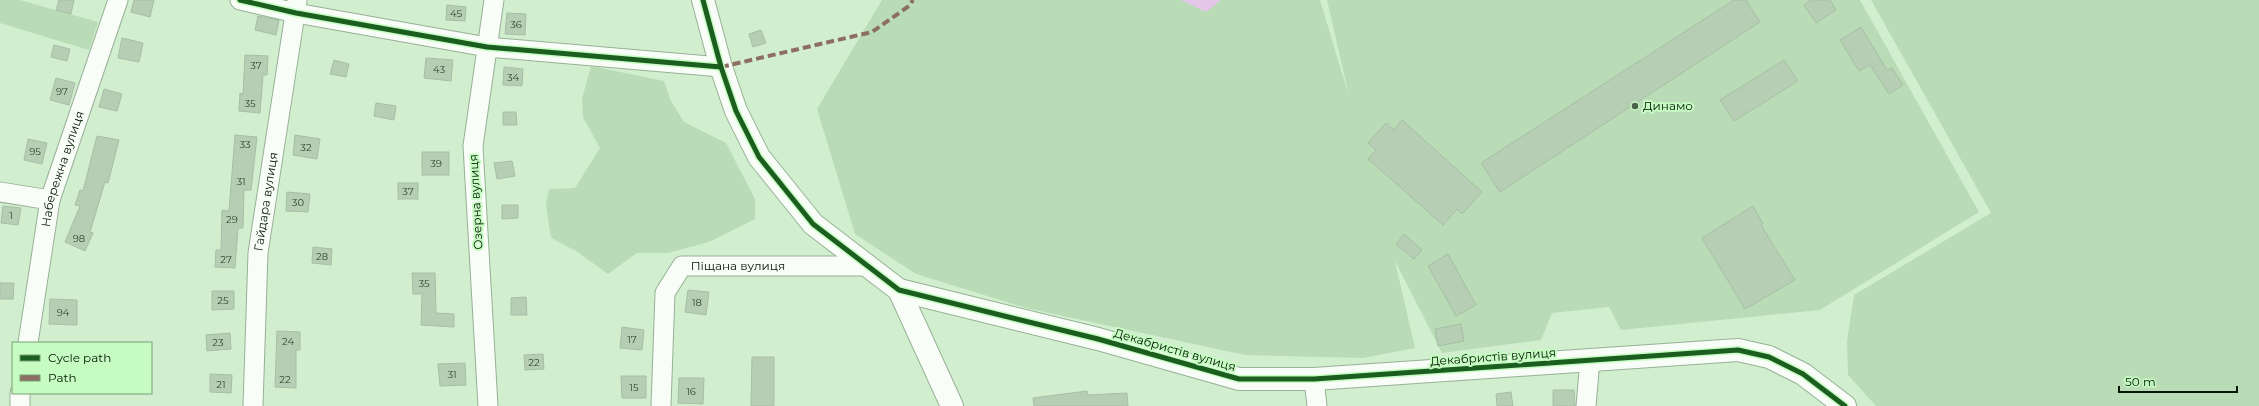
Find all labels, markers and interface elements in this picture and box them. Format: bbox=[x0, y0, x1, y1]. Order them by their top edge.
house number: 45 bbox=[450, 7, 462, 20]
house number: 36 bbox=[510, 18, 522, 31]
house number: 37 bbox=[250, 59, 262, 72]
house number: 43 bbox=[433, 63, 445, 76]
house number: 34 bbox=[507, 71, 520, 84]
house number: 97 bbox=[56, 85, 68, 98]
house number: 35 bbox=[244, 97, 256, 110]
place label: Динамо bbox=[1643, 98, 1693, 113]
marker: Динамо bbox=[1630, 101, 1640, 111]
street label: Набережна вулиця bbox=[38, 109, 87, 228]
house number: 33 bbox=[239, 138, 251, 151]
house number: 32 bbox=[300, 141, 312, 154]
house number: 95 bbox=[29, 145, 41, 158]
street label: Гайдара вулиця bbox=[250, 151, 281, 252]
street label: Озерна вулиця bbox=[466, 154, 485, 250]
house number: 39 bbox=[430, 157, 442, 170]
house number: 31 bbox=[236, 175, 246, 188]
house number: 37 bbox=[402, 185, 414, 198]
house number: 30 bbox=[292, 196, 305, 209]
house number: 1 bbox=[9, 209, 13, 222]
house number: 29 bbox=[226, 213, 238, 226]
house number: 98 bbox=[73, 232, 85, 245]
house number: 28 bbox=[316, 250, 328, 263]
house number: 27 bbox=[220, 253, 232, 266]
street label: Піщана вулиця bbox=[691, 258, 785, 273]
house number: 35 bbox=[418, 277, 430, 290]
house number: 25 bbox=[217, 294, 229, 307]
house number: 18 bbox=[692, 296, 702, 309]
house number: 94 bbox=[57, 306, 70, 319]
street label: Декабристів вулиця bbox=[1112, 325, 1238, 374]
house number: 17 bbox=[627, 333, 637, 346]
house number: 24 bbox=[282, 335, 294, 348]
house number: 23 bbox=[212, 336, 224, 349]
legend bbox=[12, 342, 152, 394]
street label: Декабристів вулиця bbox=[1430, 345, 1556, 368]
text: Cycle path bbox=[48, 350, 111, 365]
house number: 22 bbox=[528, 356, 540, 369]
house number: 31 bbox=[447, 368, 457, 381]
scale bar bbox=[2119, 368, 2237, 394]
text: Path bbox=[48, 370, 77, 385]
house number: 22 bbox=[279, 373, 291, 386]
text: 50 m bbox=[2125, 374, 2156, 389]
house number: 21 bbox=[216, 378, 226, 391]
house number: 15 bbox=[629, 381, 639, 394]
house number: 16 bbox=[686, 385, 696, 398]

